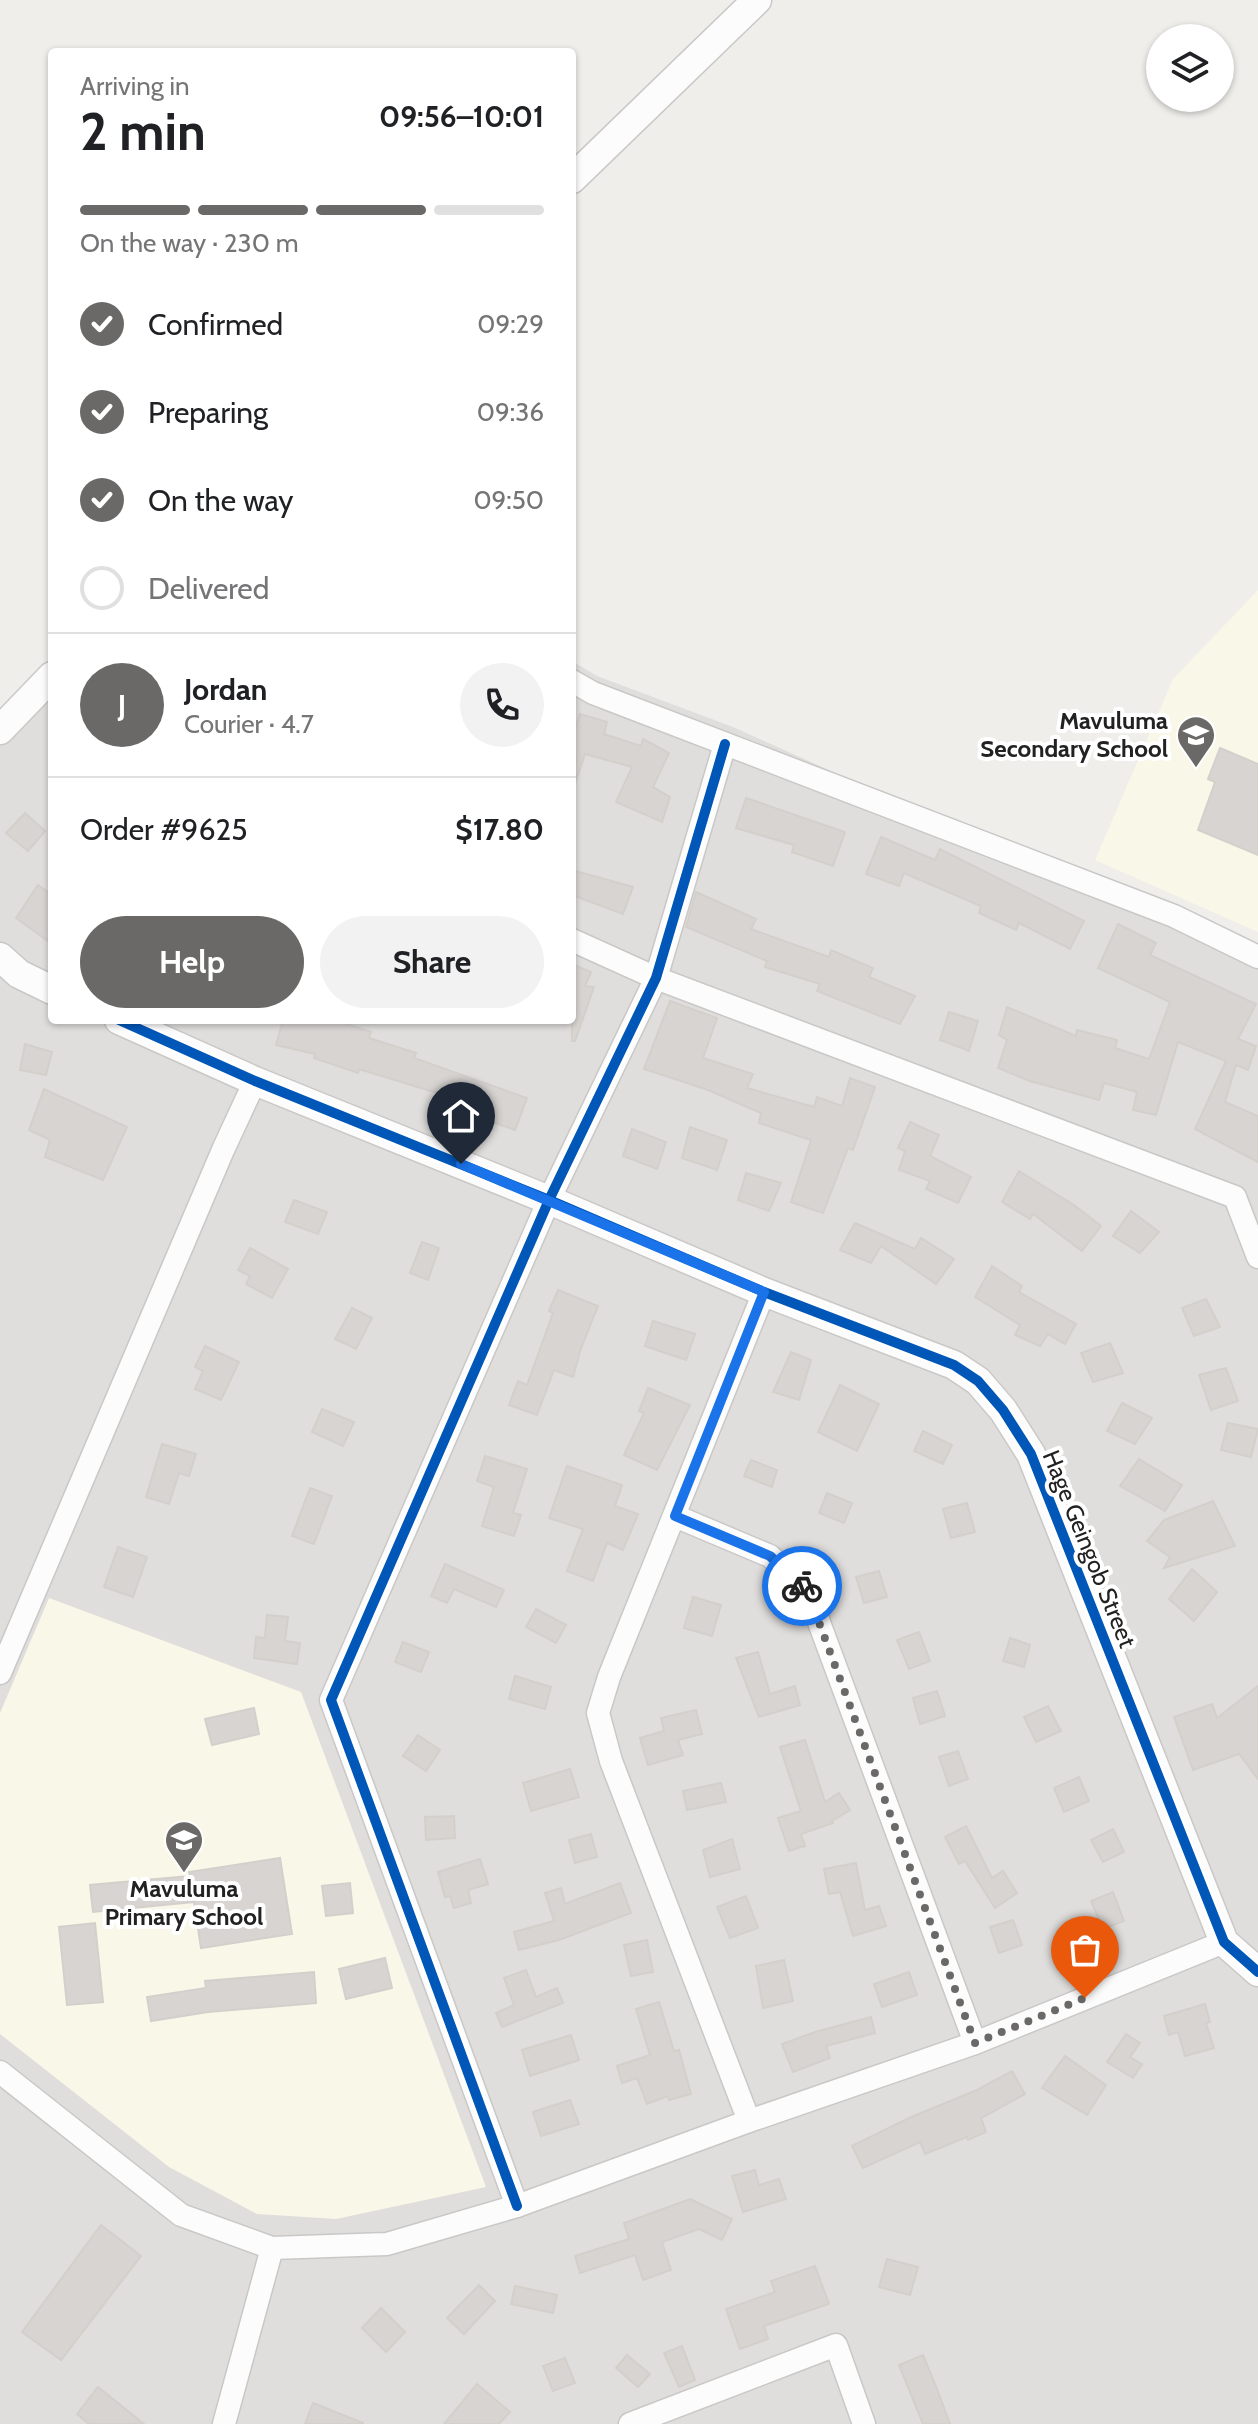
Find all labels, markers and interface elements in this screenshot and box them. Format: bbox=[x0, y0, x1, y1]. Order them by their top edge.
map controls bbox=[1146, 24, 1234, 112]
button: layers bbox=[1146, 24, 1234, 112]
text: Arriving in bbox=[80, 70, 190, 102]
text: 09:56–10:01 bbox=[379, 98, 544, 135]
text: 2 min bbox=[80, 100, 206, 163]
text: On the way · 230 m bbox=[80, 227, 298, 259]
icon: check bbox=[80, 302, 124, 346]
text: Confirmed bbox=[148, 306, 283, 343]
text: 09:29 bbox=[477, 308, 544, 340]
icon: check bbox=[80, 390, 124, 434]
text: Preparing bbox=[148, 394, 268, 431]
text: 09:36 bbox=[477, 396, 544, 428]
icon: check bbox=[80, 478, 124, 522]
text: On the way bbox=[148, 482, 293, 519]
text: 09:50 bbox=[473, 484, 544, 516]
text: Delivered bbox=[148, 570, 269, 607]
button: phone bbox=[460, 663, 544, 747]
text: Jordan bbox=[184, 671, 267, 708]
text: J bbox=[118, 687, 126, 724]
place label: Mavuluma Secondary School bbox=[980, 706, 1168, 763]
text: Courier · 4.7 bbox=[184, 708, 314, 740]
school or university icon: Mavuluma Secondary School bbox=[1175, 714, 1217, 769]
text: Order #9625 bbox=[80, 811, 247, 848]
text: $17.80 bbox=[455, 811, 544, 848]
button: Help bbox=[80, 916, 304, 1008]
button: Share bbox=[320, 916, 544, 1008]
pin bbox=[427, 1082, 495, 1164]
icon: home bbox=[439, 1094, 483, 1138]
street label: Hage Geingob Street bbox=[1037, 1446, 1142, 1652]
courier bbox=[762, 1546, 842, 1626]
icon: bike bbox=[780, 1564, 824, 1608]
school or university icon: Mavuluma Primary School bbox=[163, 1819, 205, 1874]
place label: Mavuluma Primary School bbox=[105, 1874, 263, 1931]
pin bbox=[1051, 1916, 1119, 1998]
icon: bag bbox=[1063, 1928, 1107, 1972]

